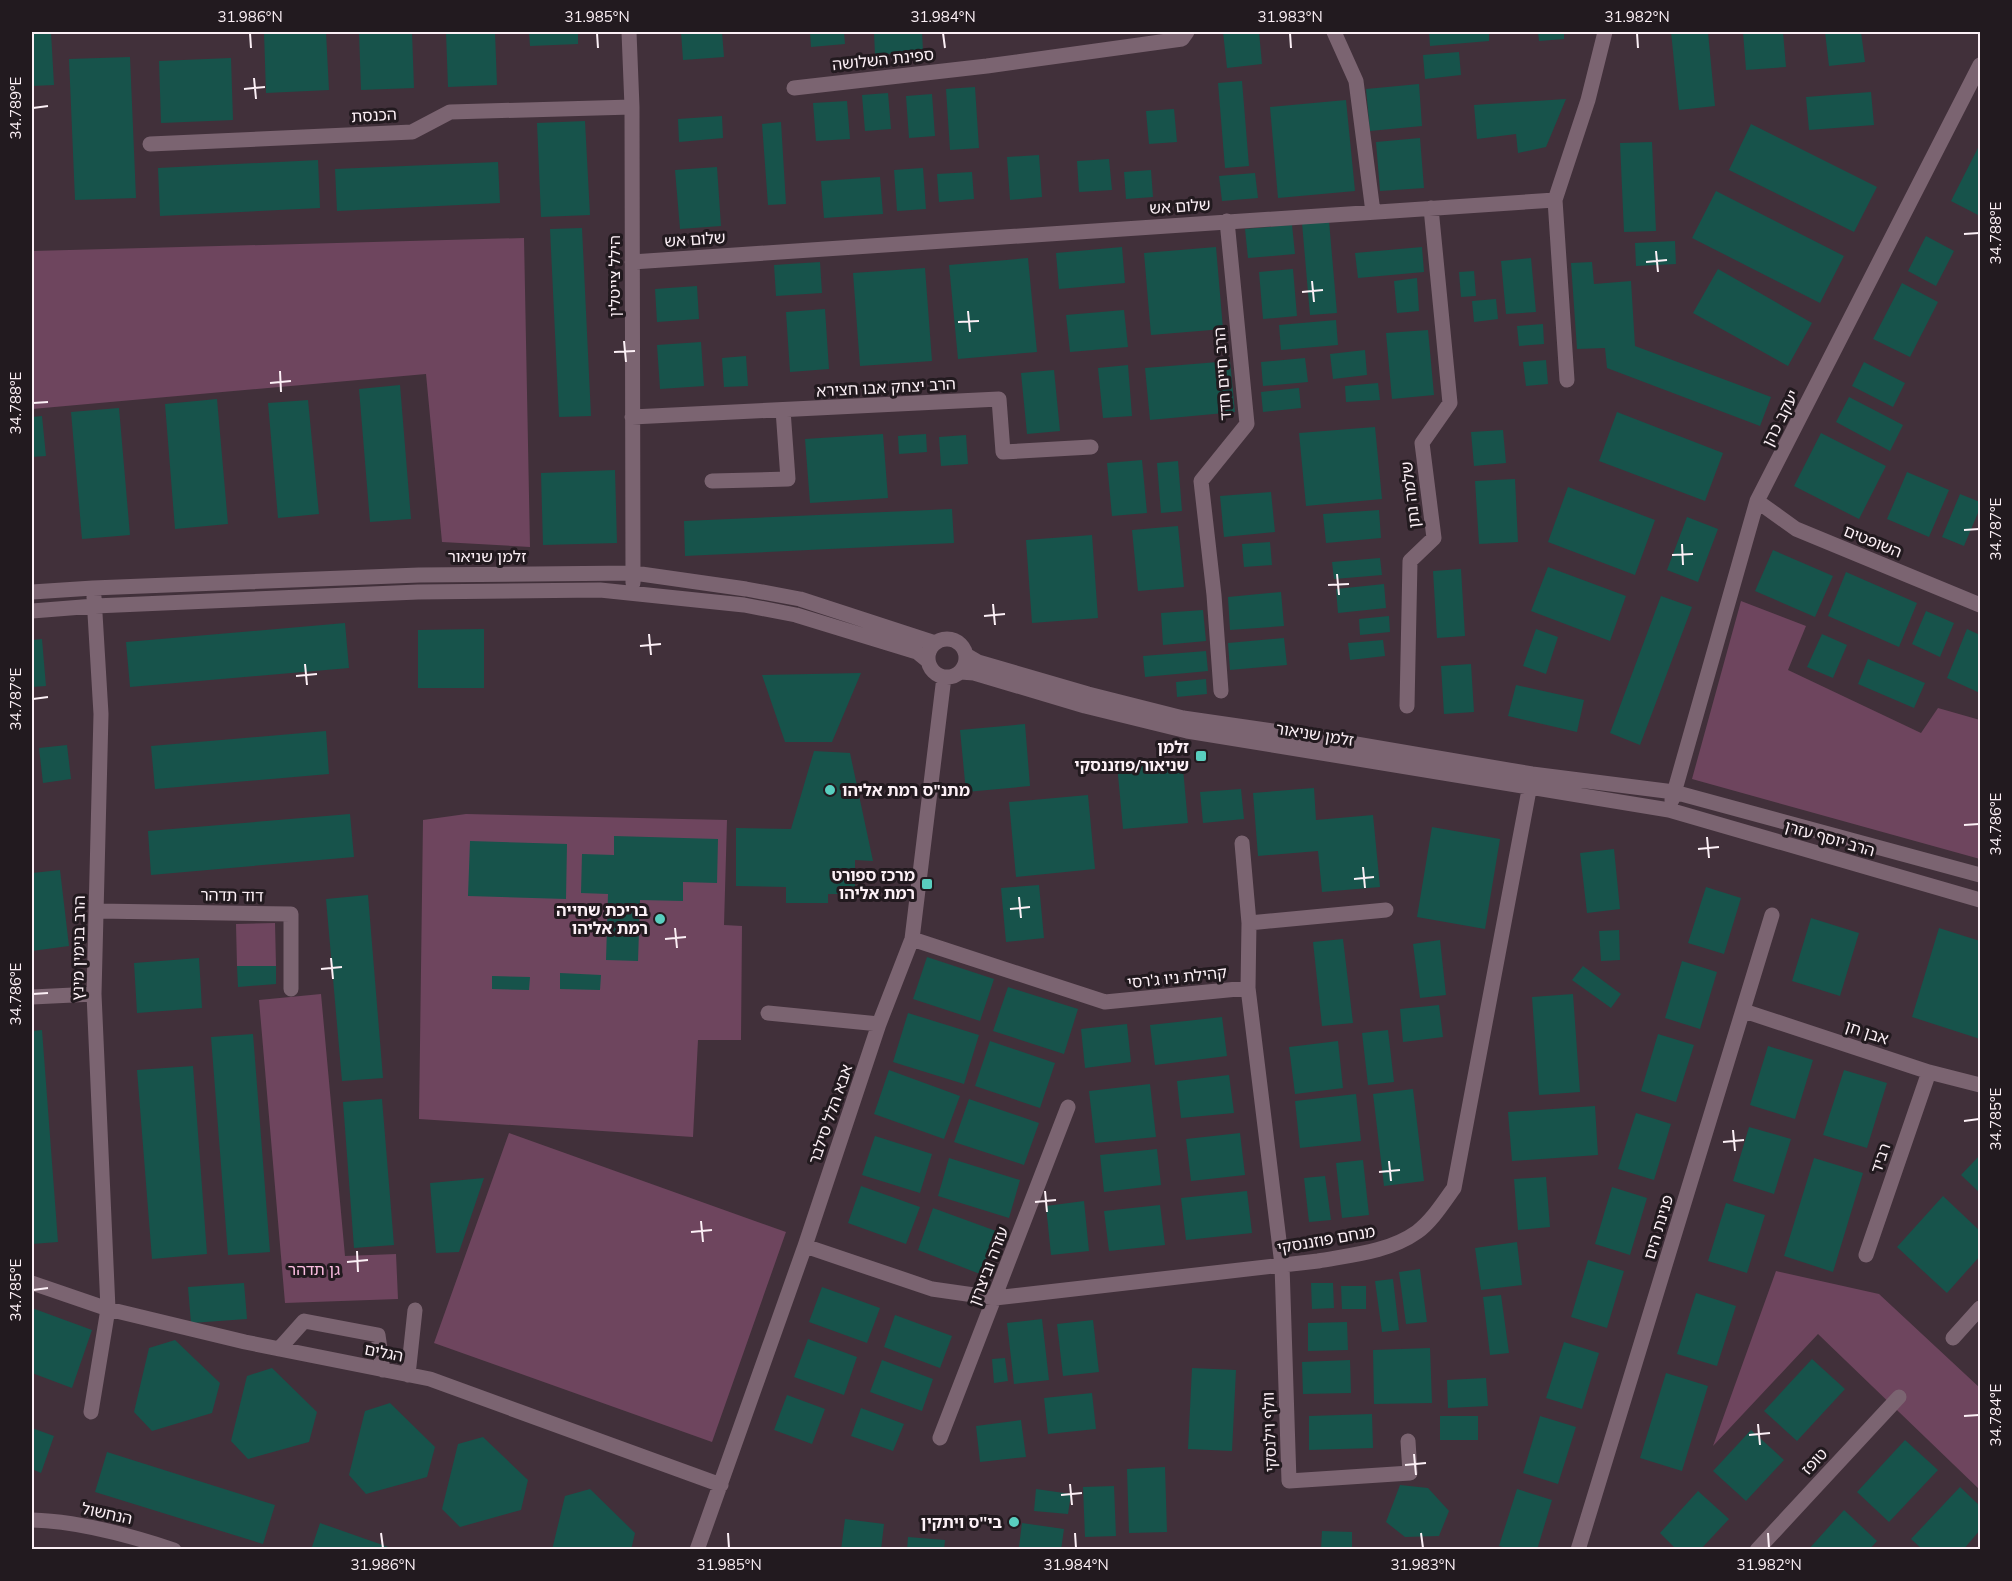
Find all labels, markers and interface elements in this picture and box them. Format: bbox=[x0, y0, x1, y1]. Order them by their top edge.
text: 31.986°N bbox=[217, 7, 283, 26]
text: 31.985°N bbox=[564, 7, 630, 26]
text: 31.984°N bbox=[910, 7, 976, 26]
text: 31.983°N bbox=[1257, 7, 1323, 26]
text: 31.982°N bbox=[1604, 7, 1670, 26]
street label: ספינת השלושה bbox=[831, 44, 935, 74]
text: 34.789°E bbox=[6, 76, 25, 139]
street label: הכנסת bbox=[351, 104, 397, 126]
street label: שלום אש bbox=[1149, 194, 1211, 218]
text: 34.788°E bbox=[1986, 201, 2005, 264]
street label: שלום אש bbox=[664, 227, 726, 251]
street label: הילל צייטלין bbox=[604, 235, 624, 317]
street label: הרב חיים חדד bbox=[1209, 327, 1235, 421]
text: 34.788°E bbox=[6, 371, 25, 434]
street label: הרב יצחק אבו חצירא bbox=[816, 373, 956, 401]
street label: יעקב כהן bbox=[1757, 386, 1803, 450]
street label: שלמה נתן bbox=[1396, 460, 1424, 530]
text: 34.787°E bbox=[1986, 497, 2005, 560]
street label: השופטים bbox=[1841, 520, 1905, 562]
street label: זלמן שניאור bbox=[448, 546, 527, 566]
text: 34.787°E bbox=[6, 667, 25, 730]
street label: זלמן שניאור bbox=[1274, 718, 1356, 750]
place label: זלמן שניאור/פוזננסקי bbox=[1074, 737, 1189, 775]
marker: זלמן שניאור/פוזננסקי bbox=[1194, 749, 1208, 763]
place label: מתנ"ס רמת אליהו bbox=[842, 780, 970, 800]
marker: מתנ"ס רמת אליהו bbox=[823, 783, 837, 797]
text: 34.786°E bbox=[1986, 792, 2005, 855]
street label: הרב יוסף עזרן bbox=[1783, 816, 1877, 860]
place label: מרכז ספורט רמת אליהו bbox=[832, 865, 915, 903]
marker: מרכז ספורט רמת אליהו bbox=[920, 877, 934, 891]
street label: דוד תדהר bbox=[200, 884, 264, 906]
street label: הרב בנימין מינץ bbox=[67, 895, 89, 1001]
place label: בריכת שחייה רמת אליהו bbox=[556, 900, 648, 938]
marker: בריכת שחייה רמת אליהו bbox=[653, 912, 667, 926]
text: 34.786°E bbox=[6, 962, 25, 1025]
street label: קהילת ניו ג'רסי bbox=[1126, 962, 1228, 992]
street label: אבן חן bbox=[1843, 1016, 1891, 1048]
street label: אבא הלל סילבר bbox=[804, 1061, 856, 1167]
text: 34.785°E bbox=[1986, 1087, 2005, 1150]
street label: רביד bbox=[1866, 1140, 1894, 1176]
street label: פנינת הים bbox=[1639, 1192, 1677, 1262]
street label: מנחם פוזננסקי bbox=[1275, 1221, 1377, 1257]
street label: עזרה וביצרון bbox=[964, 1224, 1012, 1308]
text: 34.785°E bbox=[6, 1258, 25, 1321]
park label: גן תדהר bbox=[288, 1259, 340, 1279]
street label: הגלים bbox=[363, 1338, 405, 1366]
text: 34.784°E bbox=[1986, 1383, 2005, 1446]
street label: וולף וילנסקי bbox=[1258, 1391, 1280, 1473]
street label: טופז bbox=[1797, 1443, 1831, 1479]
street label: הנחשול bbox=[80, 1498, 134, 1528]
place label: בי''ס ויתקין bbox=[921, 1512, 1002, 1532]
marker: בי''ס ויתקין bbox=[1007, 1515, 1021, 1529]
text: 31.986°N bbox=[350, 1555, 416, 1574]
text: 31.985°N bbox=[696, 1555, 762, 1574]
text: 31.984°N bbox=[1043, 1555, 1109, 1574]
text: 31.983°N bbox=[1390, 1555, 1456, 1574]
text: 31.982°N bbox=[1736, 1555, 1802, 1574]

